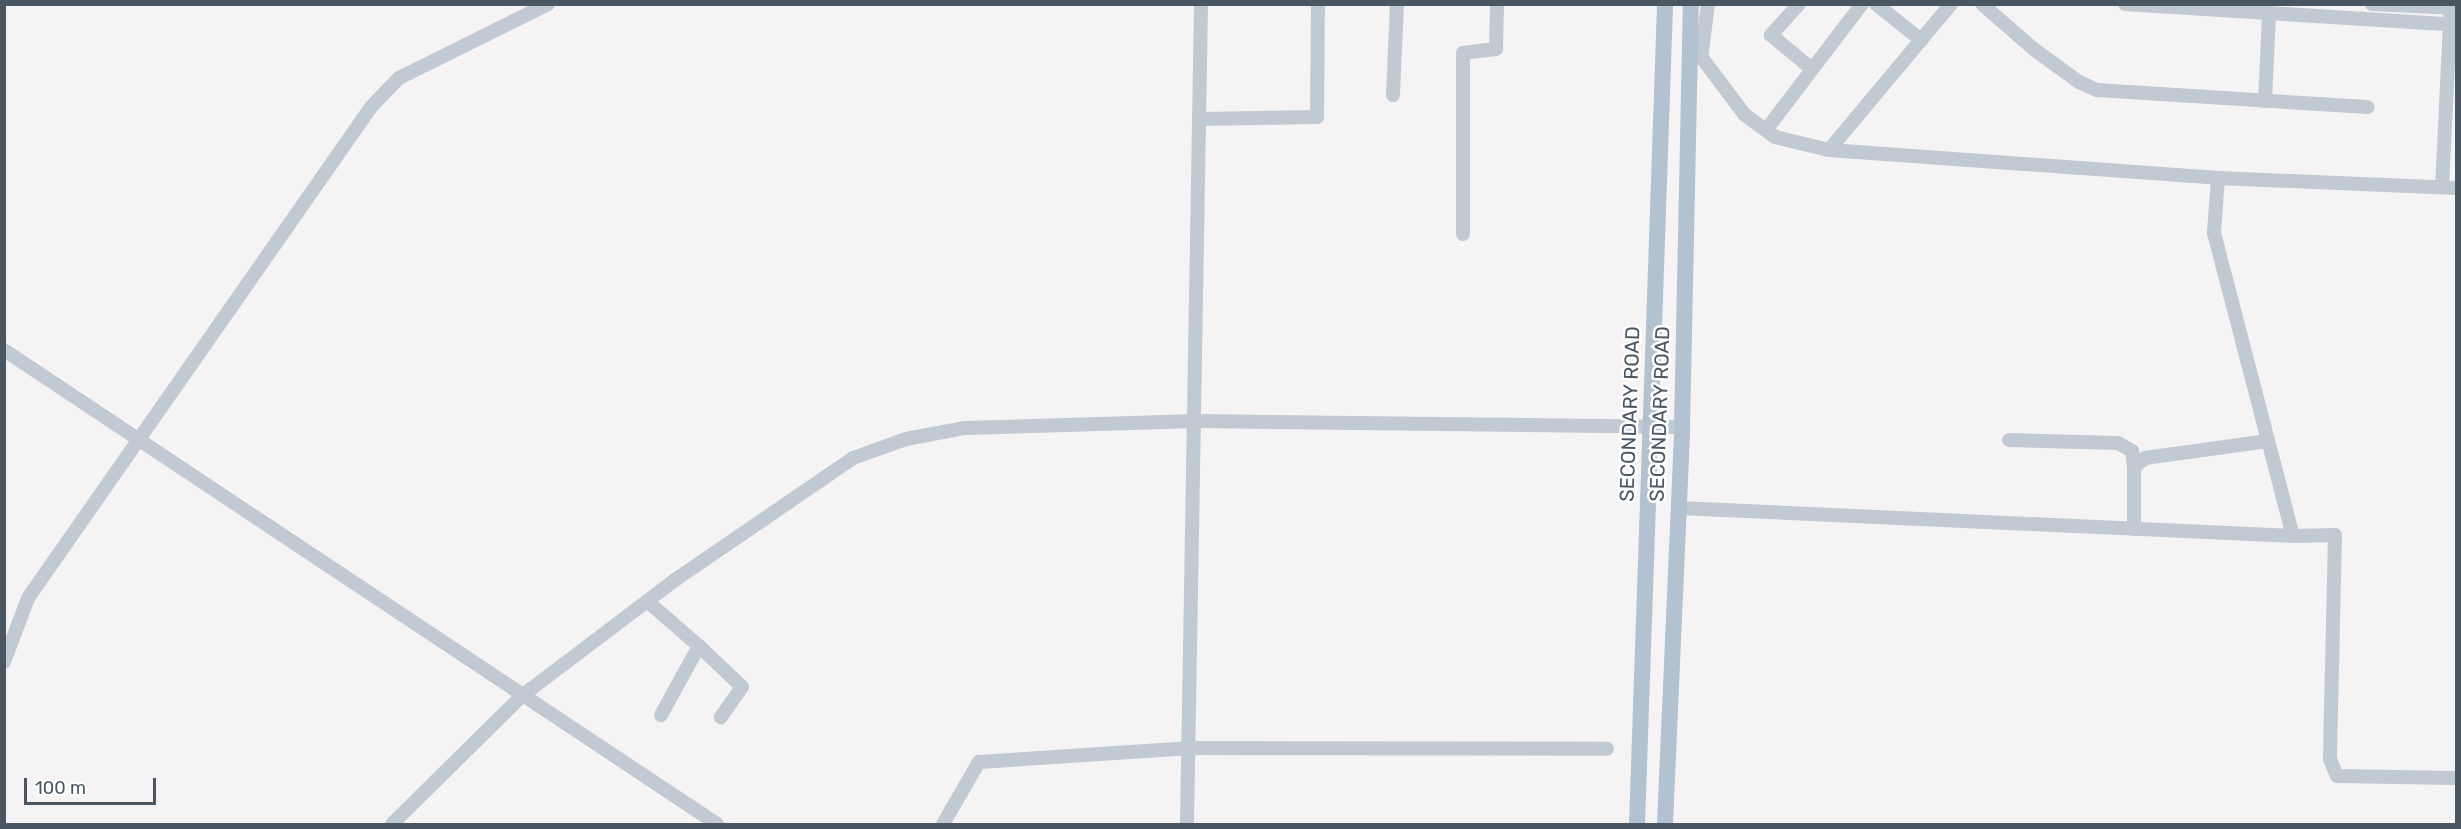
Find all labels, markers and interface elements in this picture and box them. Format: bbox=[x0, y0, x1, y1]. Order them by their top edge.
street label: SECONDARY ROAD bbox=[1615, 326, 1645, 502]
street label: SECONDARY ROAD bbox=[1645, 326, 1675, 502]
scale bar bbox=[27, 766, 159, 804]
text: 100 m bbox=[35, 777, 86, 799]

